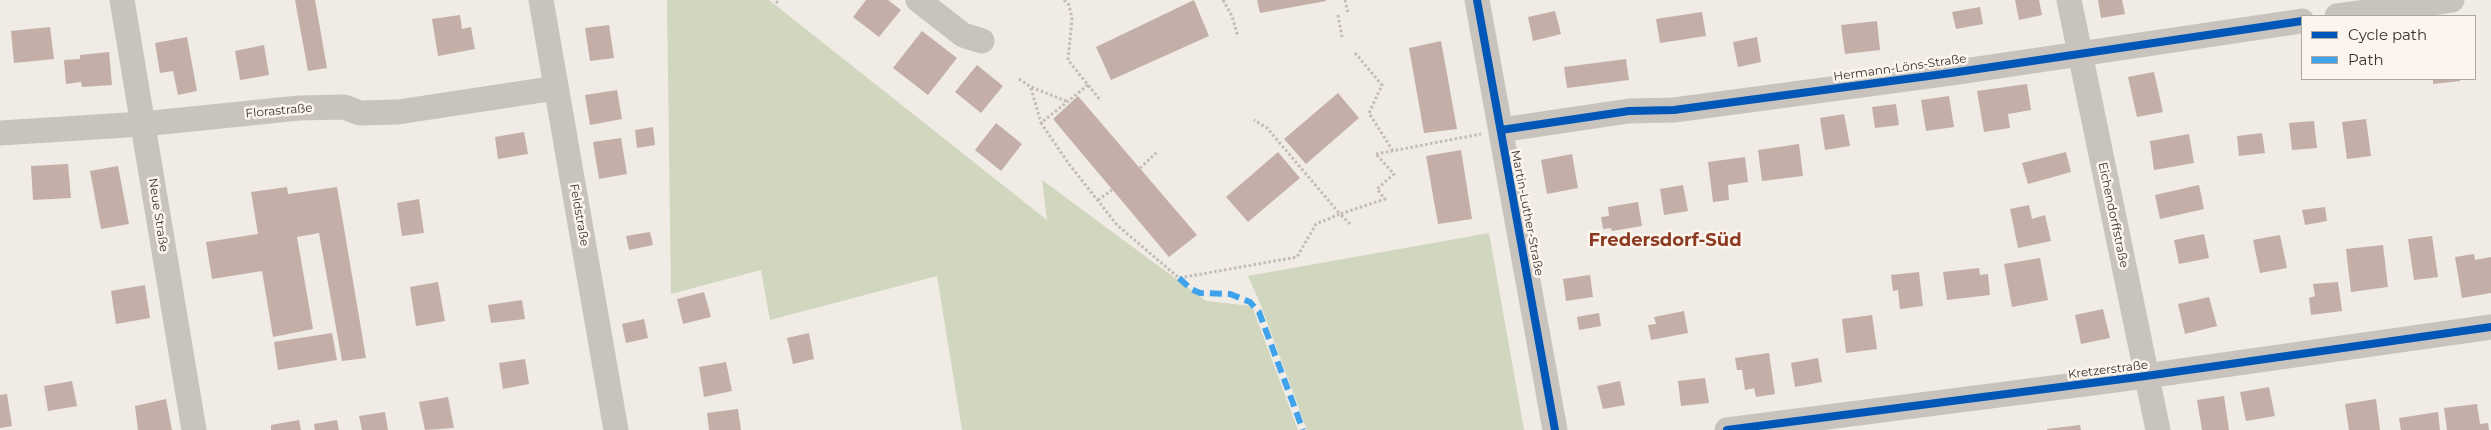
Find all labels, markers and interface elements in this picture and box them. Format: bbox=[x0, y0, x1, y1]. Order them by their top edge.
legend bbox=[2301, 15, 2476, 80]
text: Cycle path bbox=[2348, 25, 2427, 44]
text: Path bbox=[2348, 50, 2384, 69]
street label: Hermann-Löns-Straße bbox=[1833, 52, 1967, 84]
street label: Florastraße bbox=[245, 101, 313, 121]
street label: Martin-Luther-Straße bbox=[1508, 149, 1546, 277]
street label: Eichendorffstraße bbox=[2095, 161, 2131, 269]
street label: Neue Straße bbox=[145, 177, 171, 253]
street label: Feldstraße bbox=[566, 183, 592, 247]
district label: Fredersdorf-Süd bbox=[1588, 230, 1742, 252]
street label: Kretzerstraße bbox=[2067, 358, 2149, 382]

